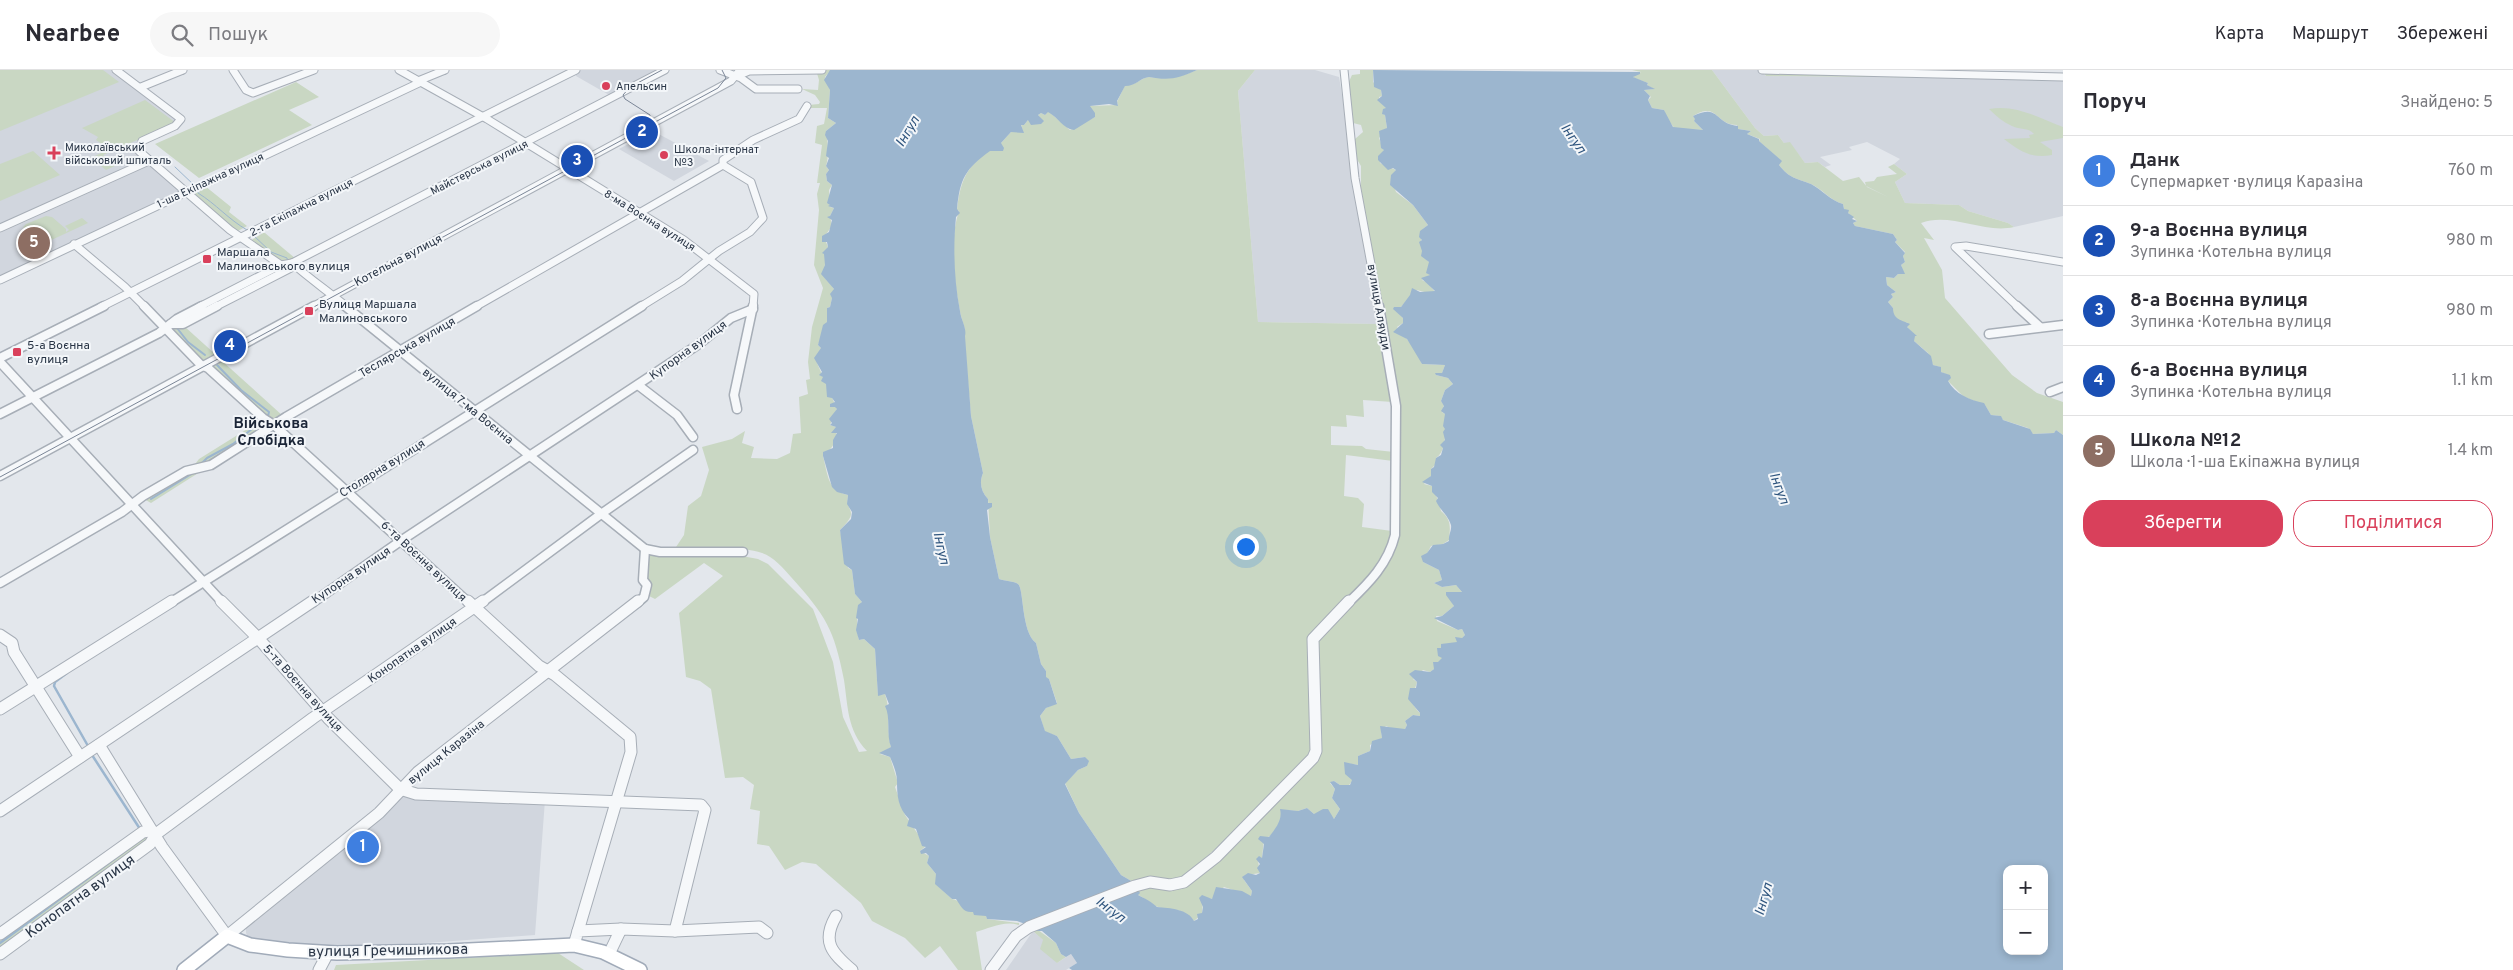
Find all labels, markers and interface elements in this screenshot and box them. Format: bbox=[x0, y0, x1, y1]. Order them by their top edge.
search box bbox=[150, 12, 500, 57]
text: Nearbee bbox=[25, 20, 120, 50]
icon: search bbox=[168, 21, 196, 49]
text: Пошук bbox=[208, 23, 268, 47]
text: Карта bbox=[2215, 23, 2264, 46]
text: Маршрут bbox=[2292, 23, 2369, 46]
text: Збережені bbox=[2397, 23, 2488, 46]
marker: Апельсин bbox=[600, 80, 612, 92]
place label: Апельсин bbox=[616, 80, 667, 94]
text: Поруч bbox=[2083, 89, 2147, 116]
text: Знайдено: 5 bbox=[2400, 93, 2493, 113]
pin: 2 bbox=[626, 113, 658, 151]
water label: Інгул bbox=[893, 113, 924, 150]
water label: Інгул bbox=[1556, 121, 1590, 158]
street label: Майстерська вулиця bbox=[428, 137, 531, 199]
place label: Миколаївський військовий шпиталь bbox=[65, 141, 172, 168]
pin: 3 bbox=[561, 142, 593, 180]
place label: Школа-інтернат №3 bbox=[674, 143, 759, 170]
marker: Миколаївський військовий шпиталь bbox=[47, 146, 61, 160]
marker: Школа-інтернат №3 bbox=[658, 149, 670, 161]
text: Данк bbox=[2130, 149, 2180, 173]
street label: 1-ша Екіпажна вулиця bbox=[155, 150, 266, 212]
text: 1 bbox=[2096, 161, 2102, 181]
text: 760 m bbox=[2448, 161, 2493, 181]
text: Супермаркет · вулиця Каразіна bbox=[2130, 173, 2363, 193]
street label: 2-га Екіпажна вулиця bbox=[247, 176, 356, 240]
street label: 8-ма Воєнна вулиця bbox=[601, 187, 698, 255]
text: 9-а Воєнна вулиця bbox=[2130, 219, 2308, 243]
pin: 5 bbox=[18, 224, 50, 262]
street label: Котельна вулиця bbox=[352, 231, 445, 291]
text: 2 bbox=[2094, 231, 2104, 251]
text: 980 m bbox=[2446, 231, 2493, 251]
text: Зупинка · Котельна вулиця bbox=[2130, 243, 2332, 263]
place label: Маршала Малиновського вулиця bbox=[217, 245, 350, 275]
marker: Маршала Малиновського вулиця bbox=[201, 253, 213, 265]
street label: вулиця Аляуди bbox=[1363, 263, 1393, 351]
text: 8-а Воєнна вулиця bbox=[2130, 289, 2308, 313]
place label: Вулиця Маршала Малиновського bbox=[319, 297, 417, 327]
text: 3 bbox=[2094, 301, 2104, 321]
text: 980 m bbox=[2446, 301, 2493, 321]
marker: Вулиця Маршала Малиновського bbox=[303, 305, 315, 317]
text: Зупинка · Котельна вулиця bbox=[2130, 313, 2332, 333]
street label: Теслярська вулиця bbox=[356, 314, 459, 382]
street label: Купорна вулиця bbox=[647, 317, 731, 384]
pin: 4 bbox=[214, 327, 246, 365]
place label: 5-а Воєнна вулиця bbox=[27, 338, 90, 368]
marker: 5-а Воєнна вулиця bbox=[11, 346, 23, 358]
text: 6-а Воєнна вулиця bbox=[2130, 359, 2308, 383]
street label: вулиця 7-ма Воєнна bbox=[419, 365, 516, 448]
text: 4 bbox=[2094, 371, 2104, 391]
text: 1.1 km bbox=[2452, 371, 2493, 391]
text: Зупинка · Котельна вулиця bbox=[2130, 383, 2332, 403]
district label: Військова Слобідка bbox=[234, 415, 308, 451]
text: Школа №12 bbox=[2130, 429, 2241, 453]
street label: Столярна вулиця bbox=[337, 436, 428, 502]
text: 5 bbox=[2094, 441, 2104, 461]
text: 1.4 km bbox=[2448, 441, 2493, 461]
text: Школа · 1-ша Екіпажна вулиця bbox=[2130, 453, 2360, 473]
water label: Інгул bbox=[1765, 470, 1793, 508]
button: Зберегти bbox=[2083, 500, 2283, 547]
button: Поділитися bbox=[2293, 500, 2493, 547]
street label: 6-та Воєнна вулиця bbox=[377, 518, 470, 606]
water label: Інгул bbox=[929, 530, 953, 567]
your location bbox=[1233, 534, 1259, 560]
street label: Купорна вулиця bbox=[309, 543, 394, 608]
street label: Конопатна вулиця bbox=[365, 614, 460, 687]
street label: 5-та Воєнна вулиця bbox=[259, 642, 346, 736]
street label: вулиця Каразіна bbox=[405, 717, 488, 789]
pin: 1 bbox=[347, 828, 379, 866]
street label: Конопатна вулиця bbox=[22, 851, 139, 943]
map controls bbox=[2003, 865, 2048, 955]
button: + bbox=[2003, 865, 2048, 910]
water label: Інгул bbox=[1752, 880, 1777, 918]
water label: Інгул bbox=[1092, 894, 1129, 927]
button: − bbox=[2003, 910, 2048, 955]
street label: вулиця Гречишникова bbox=[308, 941, 468, 962]

